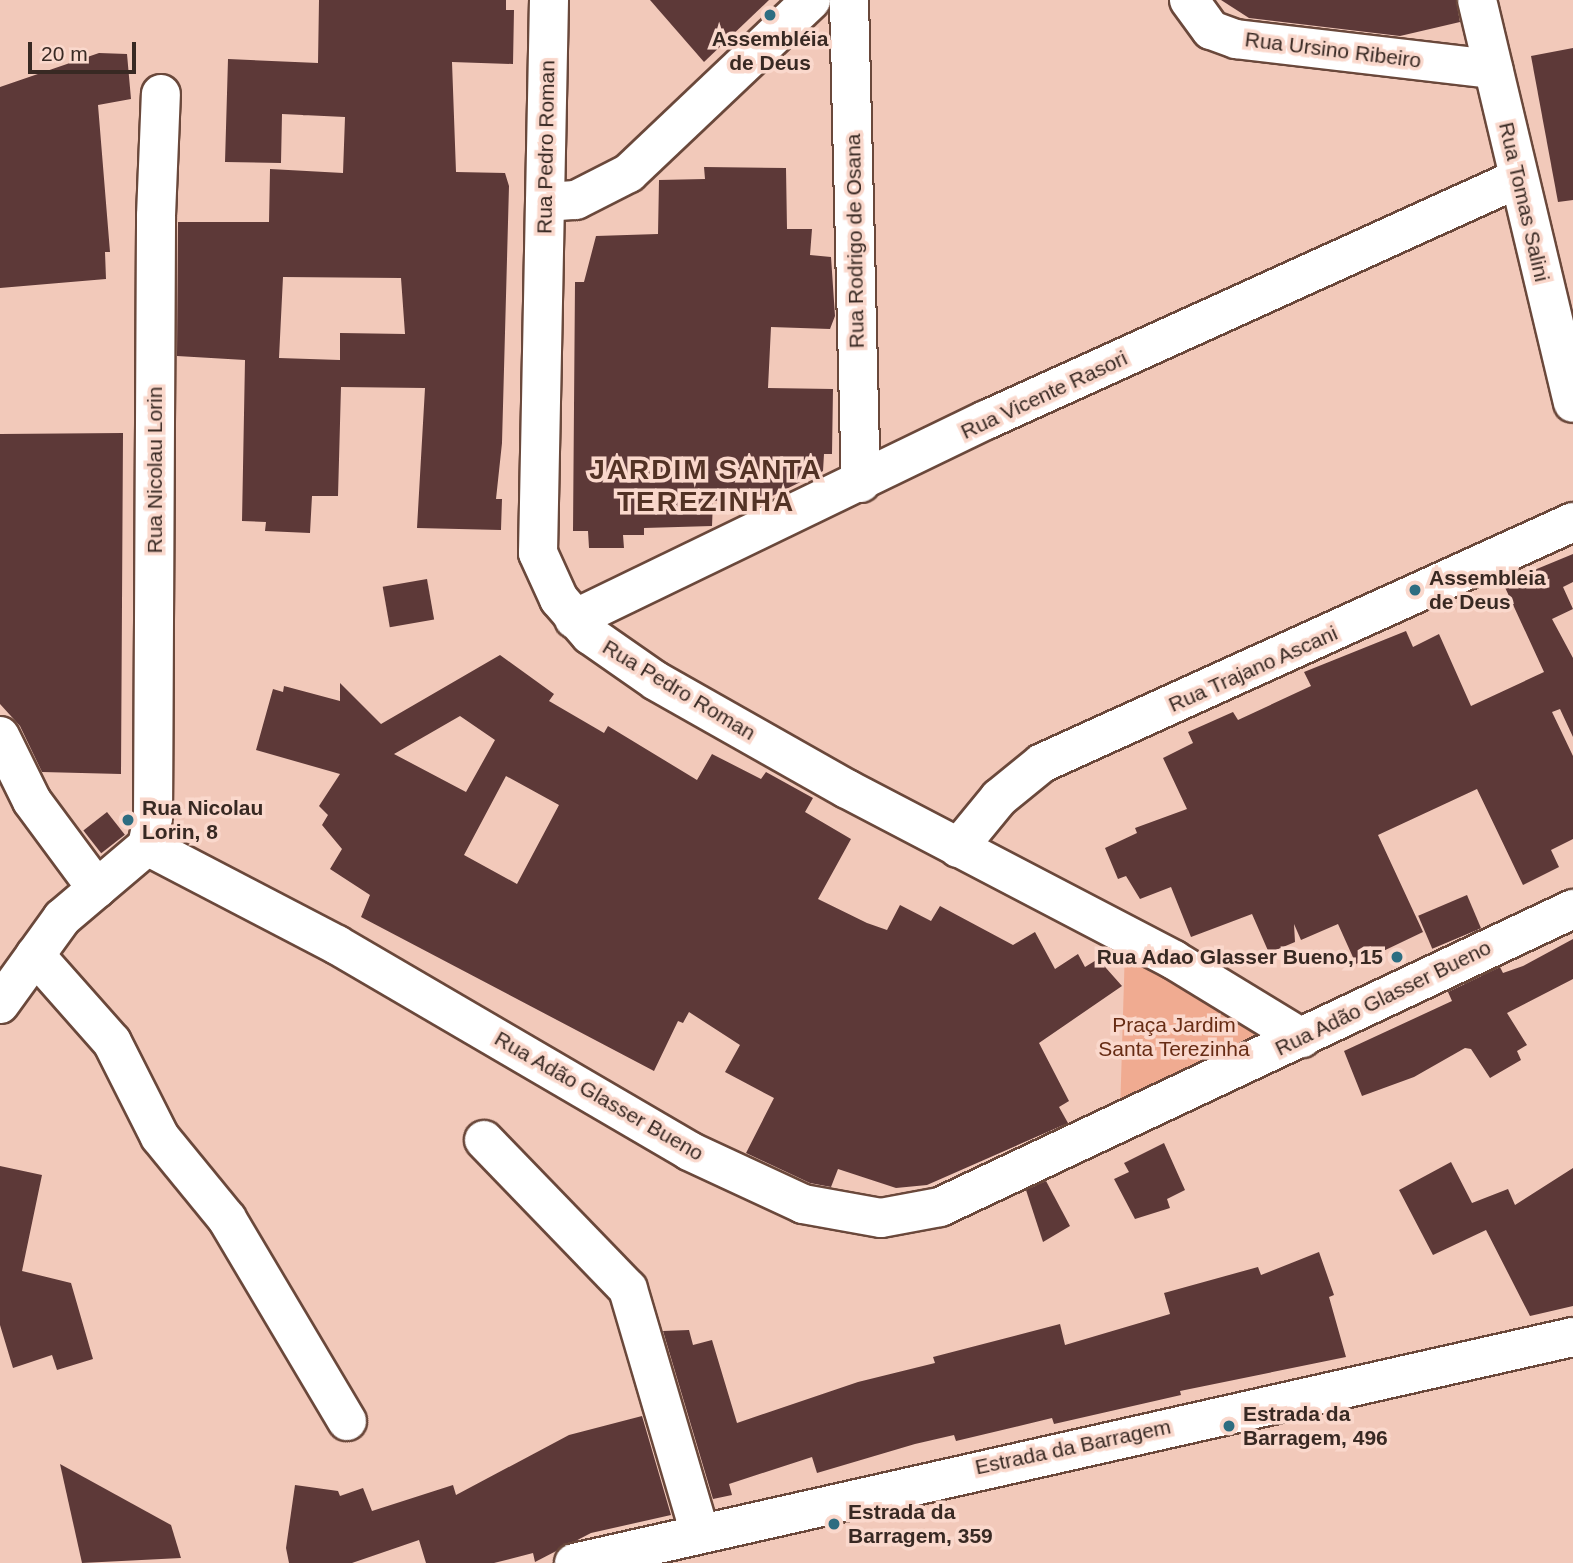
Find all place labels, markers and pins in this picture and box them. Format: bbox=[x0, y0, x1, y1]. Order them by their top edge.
marker: Assembléia de Deus bbox=[762, 7, 778, 23]
place label: Assembléia de Deus bbox=[712, 26, 828, 76]
place label: Assembleia de Deus bbox=[1429, 565, 1546, 615]
marker: Assembleia de Deus bbox=[1407, 582, 1423, 598]
place label: Rua Nicolau Lorin, 8 bbox=[142, 795, 263, 845]
marker: Rua Nicolau Lorin, 8 bbox=[120, 812, 136, 828]
place label: Rua Adao Glasser Bueno, 15 bbox=[1096, 944, 1383, 970]
marker: Rua Adao Glasser Bueno, 15 bbox=[1389, 949, 1405, 965]
place label: Estrada da Barragem, 496 bbox=[1243, 1401, 1388, 1451]
marker: Estrada da Barragem, 496 bbox=[1221, 1418, 1237, 1434]
place label: Estrada da Barragem, 359 bbox=[848, 1499, 993, 1549]
marker: Estrada da Barragem, 359 bbox=[826, 1516, 842, 1532]

